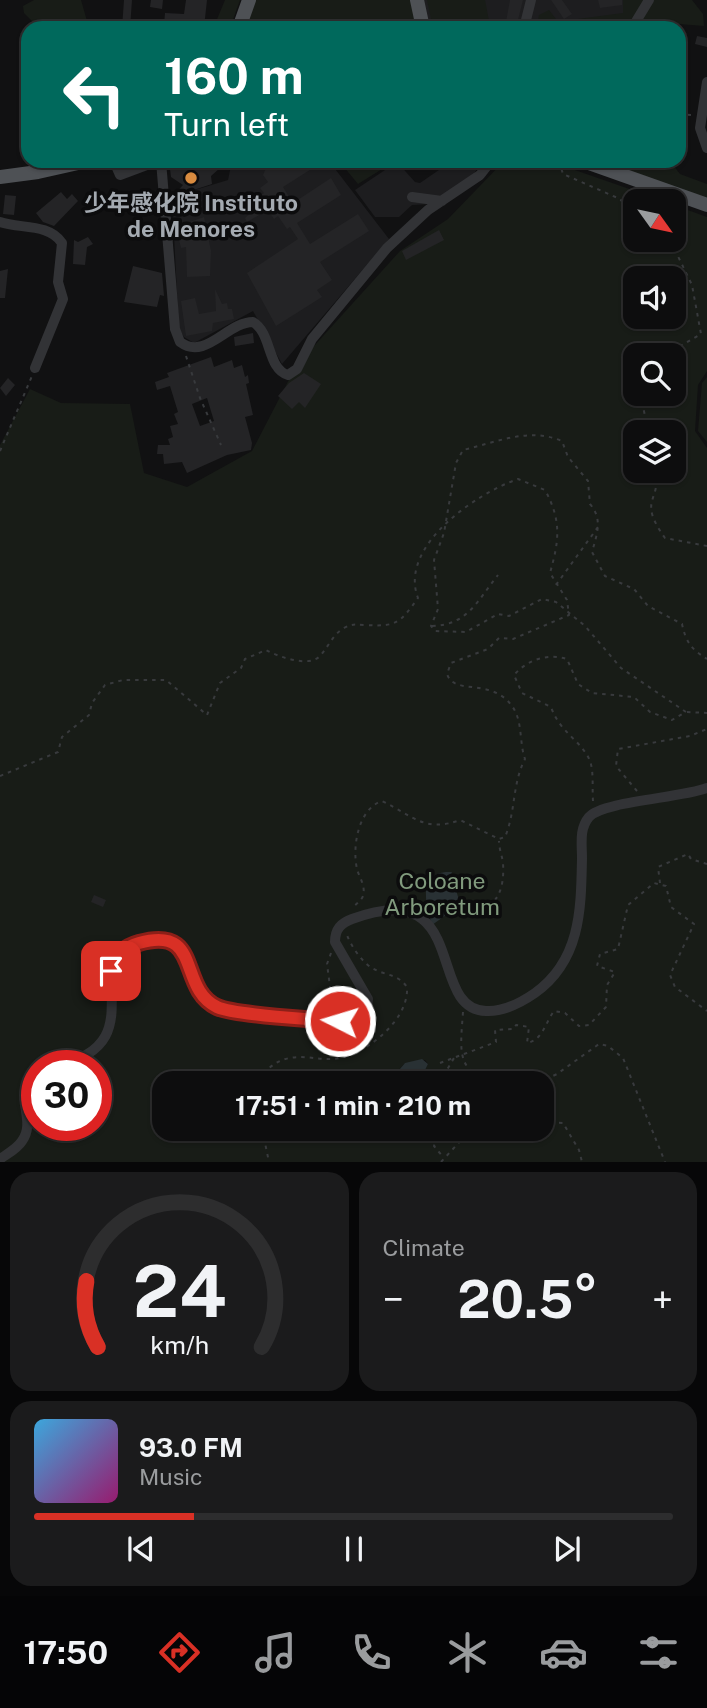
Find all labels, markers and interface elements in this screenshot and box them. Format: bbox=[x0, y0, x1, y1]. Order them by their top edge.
text: 160 m bbox=[164, 47, 304, 105]
icon: left bbox=[49, 49, 140, 140]
text: Turn left bbox=[164, 106, 289, 143]
marker: 少年感化院 Instituto de Menores bbox=[183, 170, 199, 186]
place label: 少年感化院 Instituto de Menores bbox=[84, 189, 298, 242]
north arrow bbox=[623, 189, 686, 252]
map controls bbox=[623, 189, 686, 483]
button: sound bbox=[623, 266, 686, 329]
button: search bbox=[623, 343, 686, 406]
button: layers bbox=[623, 420, 686, 483]
park label: Coloane Arboretum bbox=[384, 867, 500, 920]
pin bbox=[81, 941, 141, 1001]
icon: arrive bbox=[92, 952, 130, 990]
position arrow bbox=[303, 984, 377, 1058]
speed limit sign: 30 bbox=[21, 1050, 112, 1141]
text: 17:51 · 1 min · 210 m bbox=[235, 1090, 471, 1121]
text: Climate bbox=[383, 1234, 465, 1261]
text: 24 bbox=[132, 1249, 226, 1334]
text: 20.5° bbox=[458, 1269, 598, 1330]
text: − bbox=[383, 1277, 404, 1322]
text: + bbox=[652, 1277, 673, 1322]
text: km/h bbox=[150, 1330, 209, 1360]
text: 93.0 FM bbox=[139, 1432, 243, 1463]
text: Music bbox=[139, 1463, 203, 1490]
icon: previous bbox=[122, 1530, 160, 1568]
icon: pause bbox=[335, 1530, 373, 1568]
icon: next bbox=[548, 1530, 586, 1568]
icon: directions bbox=[155, 1628, 204, 1677]
icon: music bbox=[251, 1628, 300, 1677]
icon: phone bbox=[347, 1628, 396, 1677]
icon: climate bbox=[443, 1628, 492, 1677]
icon: car bbox=[539, 1628, 588, 1677]
icon: filters bbox=[634, 1628, 683, 1677]
text: 17:50 bbox=[23, 1634, 108, 1671]

